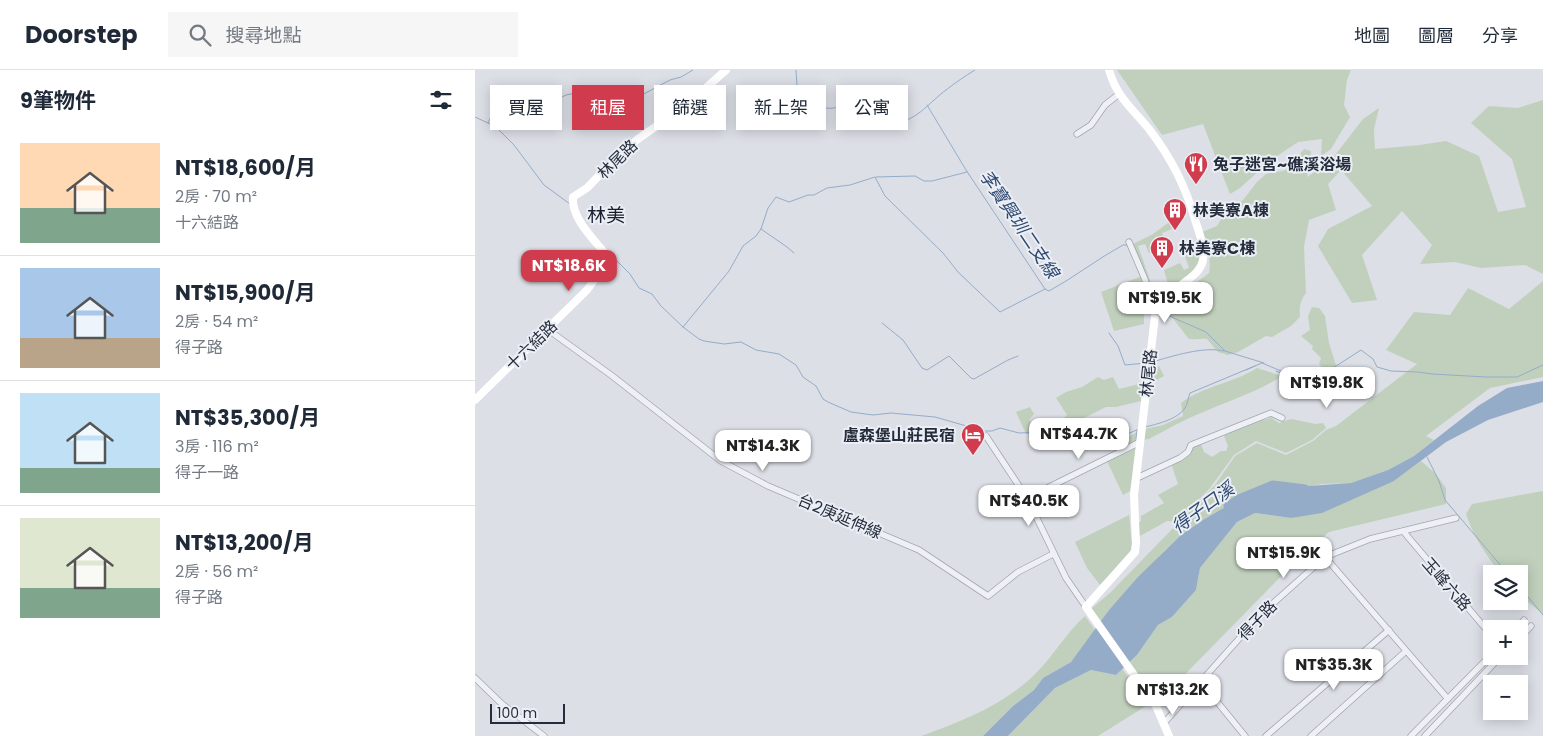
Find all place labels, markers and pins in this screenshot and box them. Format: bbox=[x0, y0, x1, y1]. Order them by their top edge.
restaurant icon: 兔子迷宮~礁溪浴場 bbox=[1183, 151, 1209, 185]
place label: 兔子迷宮~礁溪浴場 bbox=[1213, 153, 1351, 176]
building icon: 林美寮A棟 bbox=[1162, 197, 1188, 231]
place label: 林美寮A棟 bbox=[1193, 199, 1269, 222]
building icon: 林美寮C棟 bbox=[1149, 235, 1175, 269]
place label: 林美寮C棟 bbox=[1179, 237, 1255, 260]
pin: NT$18.6K bbox=[517, 250, 621, 292]
pin: NT$19.5K bbox=[1113, 282, 1217, 324]
pin: NT$19.8K bbox=[1275, 366, 1379, 409]
pin: NT$44.7K bbox=[1027, 418, 1131, 460]
hotel icon: 盧森堡山莊民宿 bbox=[960, 422, 986, 456]
place label: 盧森堡山莊民宿 bbox=[843, 424, 955, 447]
pin: NT$14.3K bbox=[711, 430, 815, 472]
pin: NT$40.5K bbox=[977, 484, 1081, 527]
pin: NT$15.9K bbox=[1232, 536, 1336, 579]
pin: NT$35.3K bbox=[1282, 648, 1386, 691]
pin: NT$13.2K bbox=[1121, 674, 1225, 716]

